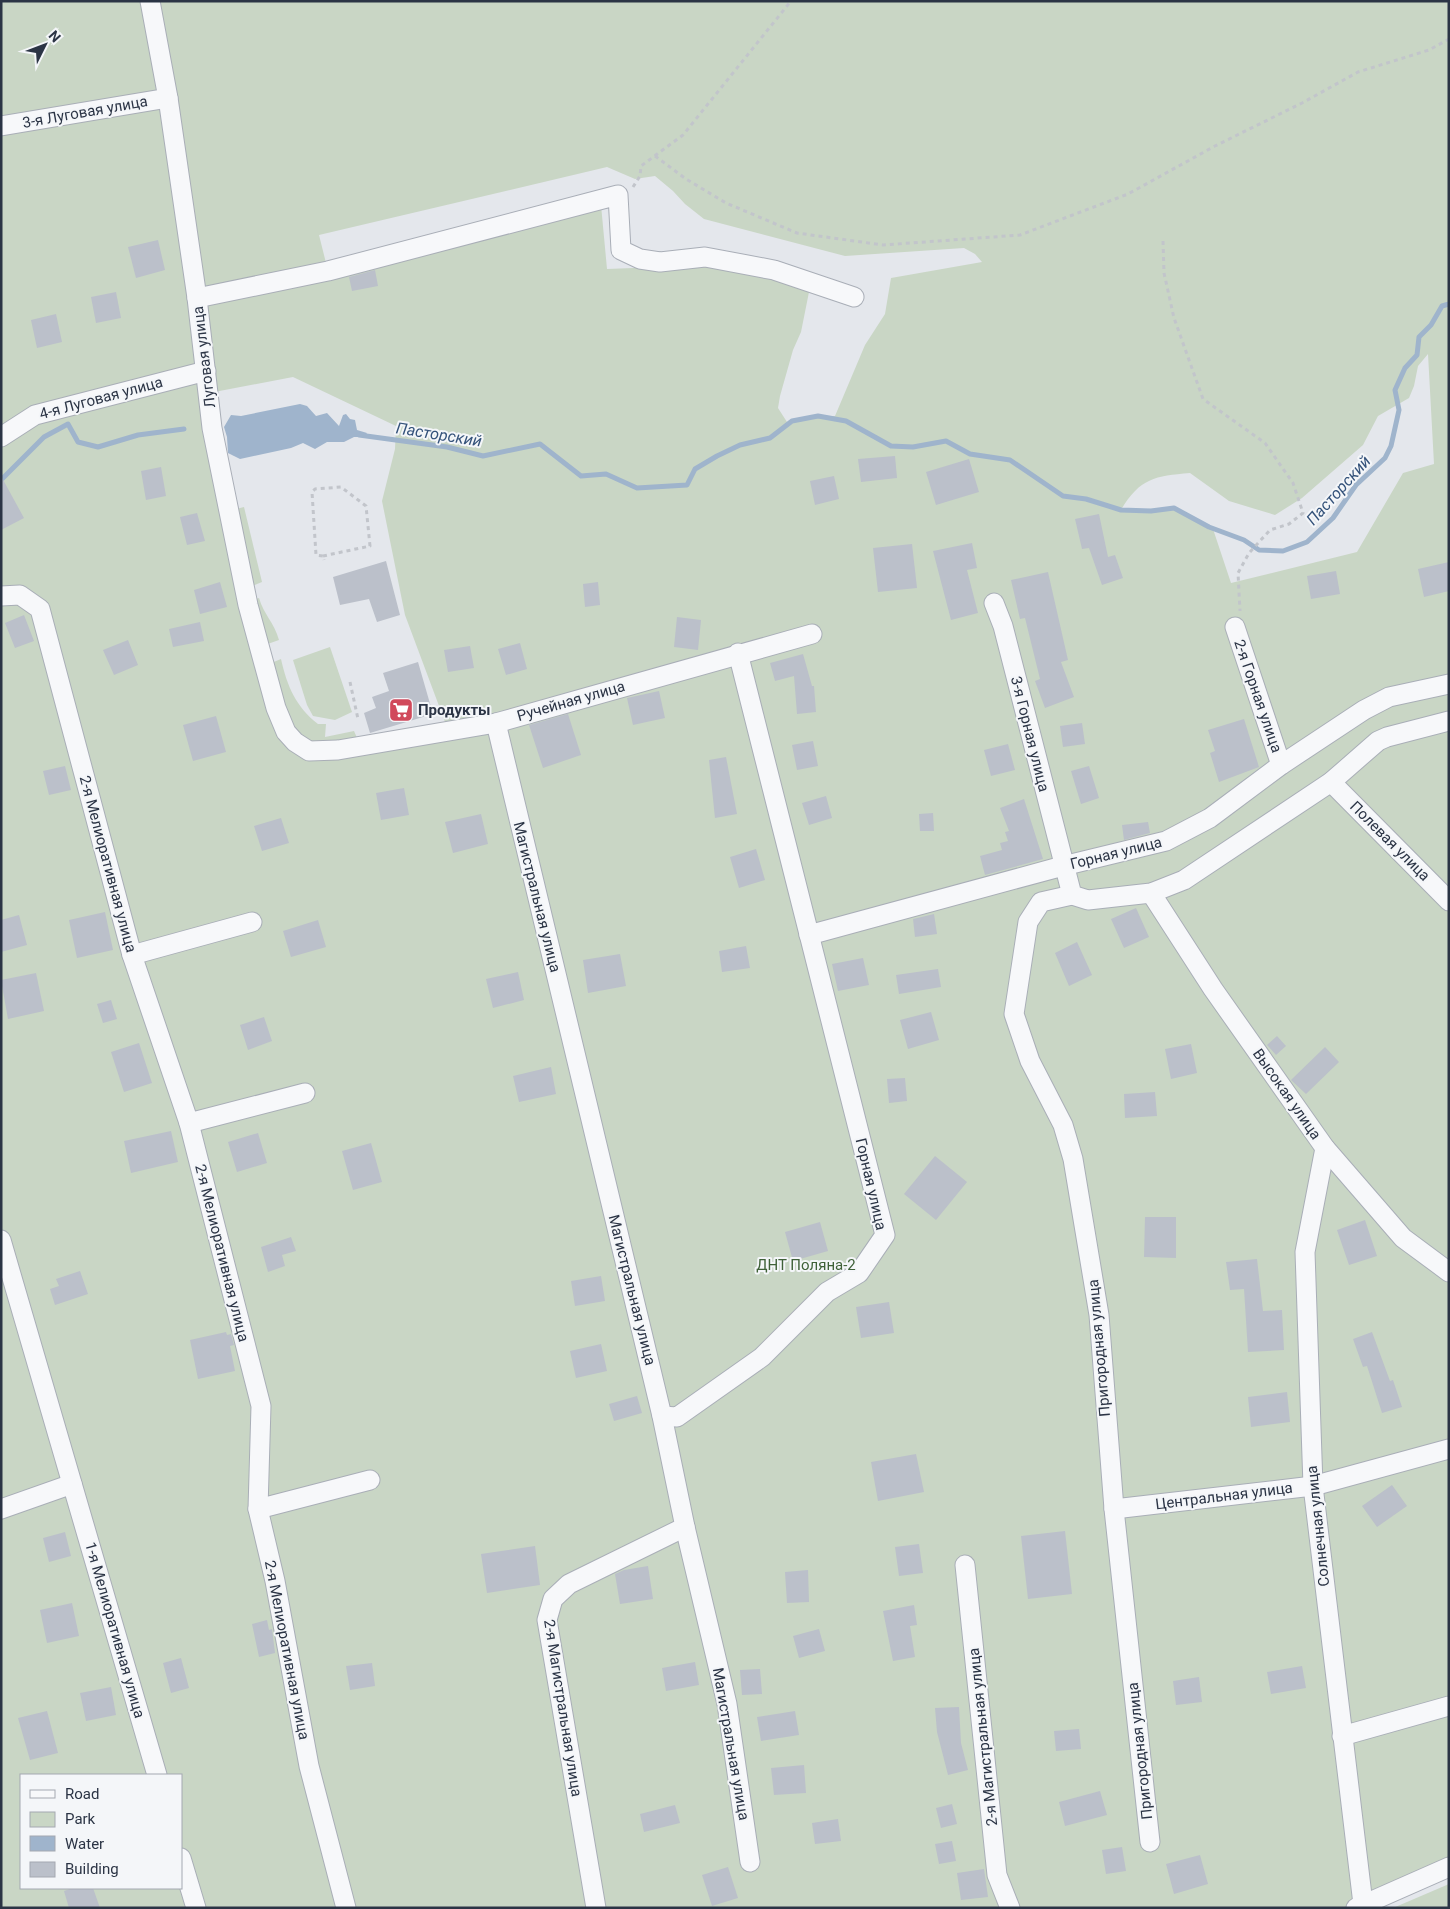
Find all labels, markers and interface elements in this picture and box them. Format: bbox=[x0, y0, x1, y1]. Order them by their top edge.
north arrow bbox=[20, 20, 70, 70]
text: N bbox=[45, 27, 64, 45]
street label: 3-я Луговая улица bbox=[21, 92, 149, 132]
street label: Луговая улица bbox=[189, 305, 219, 409]
street label: 4-я Луговая улица bbox=[37, 373, 165, 423]
water label: Пасторский bbox=[395, 418, 483, 451]
water label: Пасторский bbox=[1302, 452, 1374, 529]
street label: 2-я Горная улица bbox=[1230, 637, 1286, 755]
street label: 3-я Горная улица bbox=[1007, 674, 1053, 794]
street label: Ручейная улица bbox=[515, 677, 627, 725]
supermarket icon: Продукты bbox=[388, 697, 414, 723]
place label: Продукты bbox=[418, 701, 491, 719]
street label: 2-я Мелиоративная улица bbox=[76, 774, 140, 954]
street label: Полевая улица bbox=[1346, 797, 1434, 885]
street label: Магистральная улица bbox=[510, 820, 564, 974]
street label: Горная улица bbox=[1068, 833, 1164, 873]
street label: Высокая улица bbox=[1249, 1045, 1325, 1143]
street label: Горная улица bbox=[852, 1136, 890, 1232]
street label: 2-я Мелиоративная улица bbox=[191, 1162, 253, 1344]
street label: Магистральная улица bbox=[605, 1213, 659, 1367]
park label: ДНТ Поляна-2 bbox=[756, 1256, 856, 1274]
street label: Пригородная улица bbox=[1084, 1279, 1114, 1417]
street label: Солнечная улица bbox=[1303, 1465, 1333, 1587]
street label: Центральная улица bbox=[1154, 1479, 1294, 1513]
street label: 1-я Мелиоративная улица bbox=[81, 1540, 149, 1720]
street label: 2-я Мелиоративная улица bbox=[261, 1559, 313, 1741]
street label: 2-я Магистральная улица bbox=[540, 1618, 586, 1798]
street label: 2-я Магистральная улица bbox=[965, 1647, 1001, 1827]
street label: Магистральная улица bbox=[709, 1666, 753, 1822]
street label: Пригородная улица bbox=[1124, 1681, 1156, 1821]
legend bbox=[20, 1774, 182, 1889]
text: Road bbox=[65, 1785, 99, 1803]
text: Park bbox=[65, 1810, 96, 1828]
text: Water bbox=[65, 1835, 104, 1853]
text: Building bbox=[65, 1860, 119, 1878]

